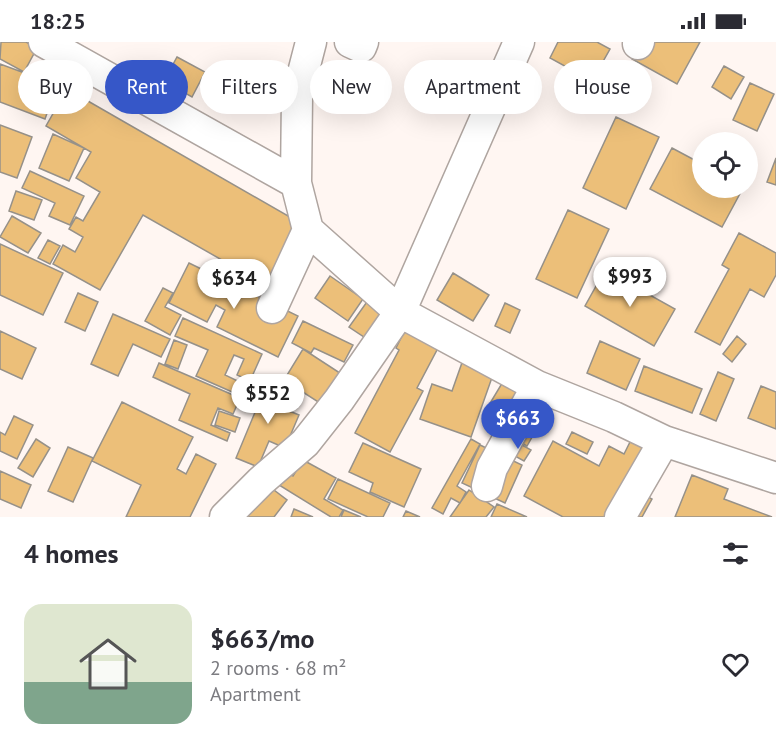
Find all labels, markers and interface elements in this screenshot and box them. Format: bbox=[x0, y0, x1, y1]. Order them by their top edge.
text: 18:25 bbox=[30, 7, 86, 35]
chip: Buy bbox=[18, 60, 93, 114]
chip: Rent bbox=[105, 60, 188, 114]
chip: Filters bbox=[200, 60, 298, 114]
chip: New bbox=[310, 60, 392, 114]
chip: Apartment bbox=[404, 60, 542, 114]
chip: House bbox=[554, 60, 652, 114]
map controls bbox=[692, 132, 758, 198]
button: locate bbox=[692, 132, 758, 198]
pin: $993 bbox=[594, 257, 666, 308]
pin: $634 bbox=[198, 259, 270, 310]
text: $993 bbox=[607, 263, 653, 289]
text: $634 bbox=[211, 265, 257, 291]
pin: $552 bbox=[232, 374, 304, 425]
text: $552 bbox=[245, 380, 291, 406]
pin: $663 bbox=[482, 399, 554, 450]
text: $663 bbox=[495, 405, 541, 431]
text: 4 homes bbox=[24, 537, 119, 570]
icon: filters bbox=[719, 537, 752, 570]
text: $663/mo bbox=[210, 622, 314, 655]
icon: home bbox=[72, 628, 144, 700]
icon: heart bbox=[719, 648, 752, 681]
text: 2 rooms · 68 m² bbox=[210, 655, 346, 681]
text: Apartment bbox=[210, 681, 301, 707]

